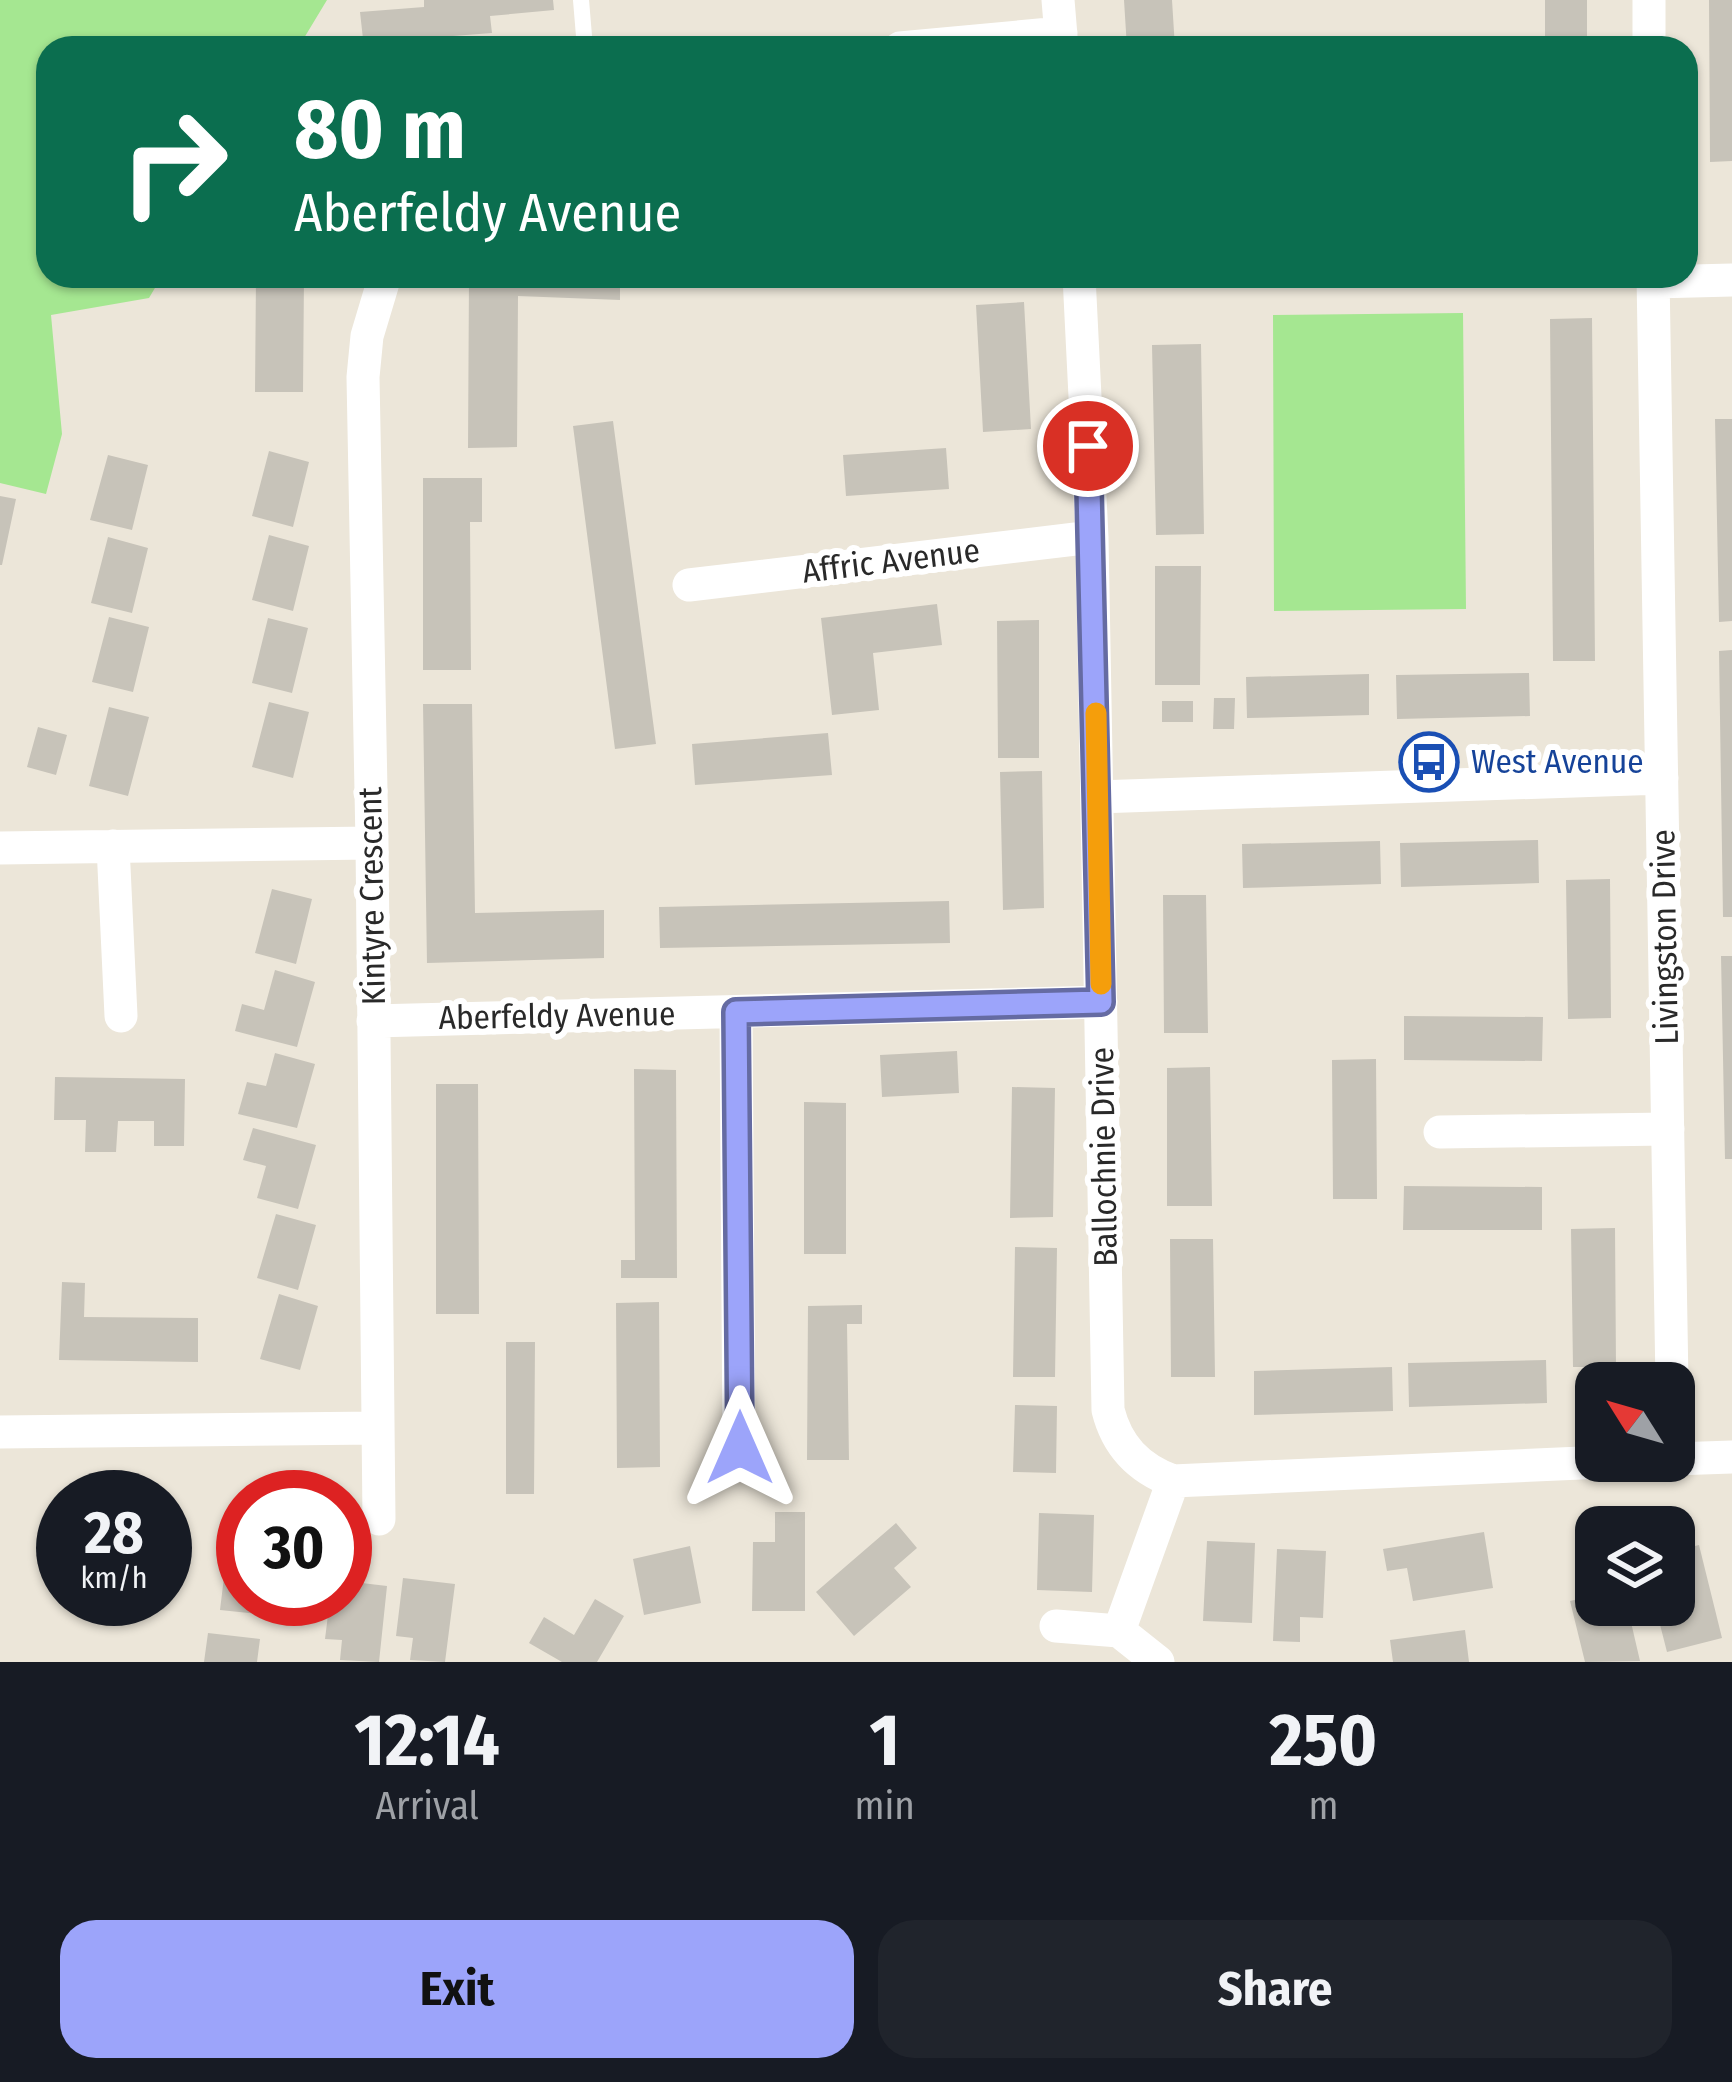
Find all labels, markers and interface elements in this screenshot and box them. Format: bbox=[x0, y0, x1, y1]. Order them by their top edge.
text: 80 m bbox=[294, 79, 466, 180]
icon: right bbox=[96, 84, 252, 240]
text: Aberfeldy Avenue bbox=[294, 181, 681, 245]
pin bbox=[1037, 395, 1139, 497]
icon: arrive bbox=[1055, 413, 1121, 479]
street label: Affric Avenue bbox=[800, 530, 982, 592]
bus stop icon: West Avenue bbox=[1398, 731, 1460, 793]
place label: West Avenue bbox=[1471, 742, 1644, 782]
street label: Kintyre Crescent bbox=[350, 786, 394, 1006]
street label: Livingston Drive bbox=[1643, 829, 1687, 1045]
street label: Aberfeldy Avenue bbox=[438, 994, 676, 1038]
street label: Ballochnie Drive bbox=[1082, 1047, 1126, 1267]
north arrow bbox=[1575, 1362, 1695, 1482]
map controls bbox=[1575, 1362, 1695, 1626]
position arrow bbox=[677, 1385, 803, 1511]
speed limit sign: 30 bbox=[216, 1470, 372, 1626]
text: 28 bbox=[84, 1497, 144, 1569]
button: layers bbox=[1575, 1506, 1695, 1626]
text: km/h bbox=[81, 1560, 147, 1596]
text: 12:14 bbox=[355, 1698, 500, 1784]
text: 1 bbox=[869, 1698, 900, 1784]
text: 250 bbox=[1269, 1698, 1377, 1784]
text: Arrival bbox=[376, 1783, 479, 1829]
text: min bbox=[854, 1783, 915, 1829]
text: m bbox=[1308, 1783, 1338, 1829]
button: Exit bbox=[60, 1920, 854, 2058]
button: Share bbox=[878, 1920, 1672, 2058]

